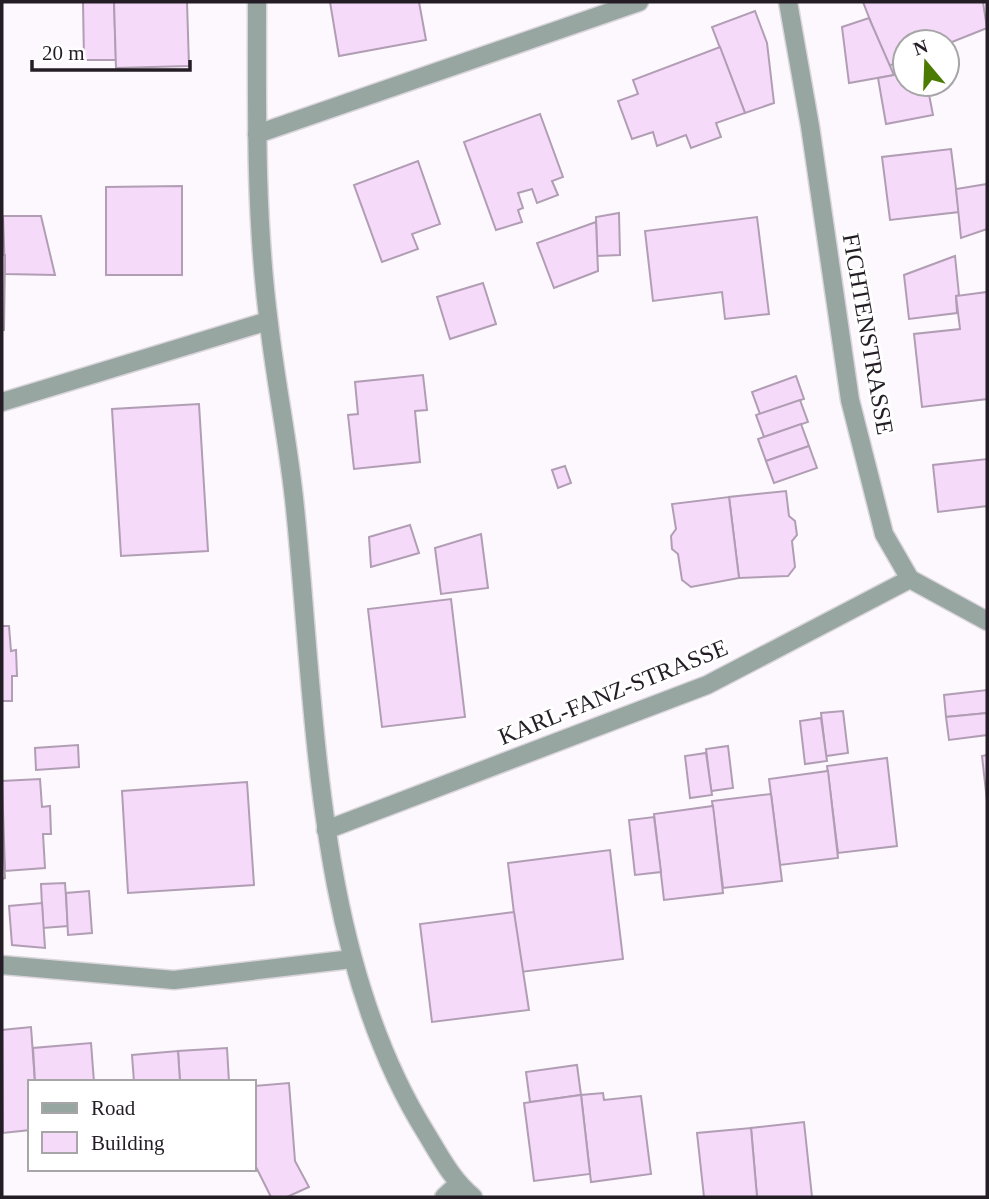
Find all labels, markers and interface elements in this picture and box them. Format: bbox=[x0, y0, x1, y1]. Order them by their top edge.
scale bar bbox=[32, 28, 189, 72]
north arrow bbox=[891, 28, 961, 98]
text: N bbox=[911, 35, 931, 60]
text: 20 m bbox=[42, 41, 85, 65]
street label: FICHTENSTRASSE bbox=[837, 231, 899, 437]
street label: KARL-FANZ-STRASSE bbox=[495, 634, 731, 750]
legend bbox=[28, 1080, 256, 1171]
text: Road bbox=[91, 1096, 136, 1120]
text: Building bbox=[91, 1131, 165, 1155]

